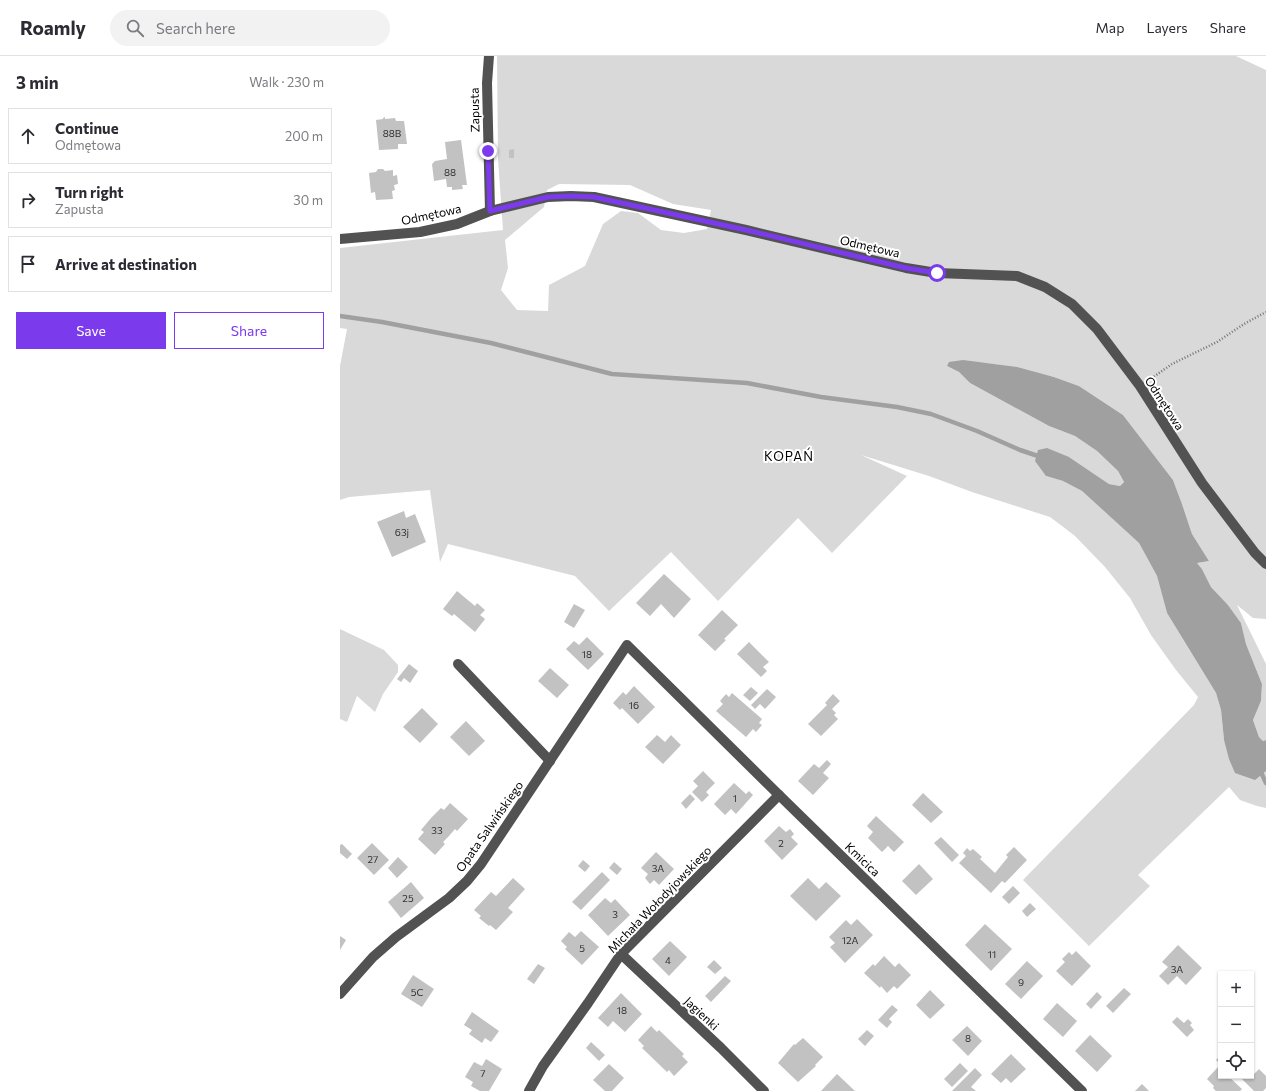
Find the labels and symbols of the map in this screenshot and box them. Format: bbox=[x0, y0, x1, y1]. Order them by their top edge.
street label: Zapusta bbox=[467, 87, 481, 133]
house number: 88B bbox=[383, 127, 402, 139]
route end bbox=[479, 142, 497, 160]
house number: 88 bbox=[444, 166, 456, 178]
street label: Odmętowa bbox=[400, 201, 462, 227]
street label: Odmętowa bbox=[839, 232, 901, 260]
route start bbox=[928, 264, 946, 282]
street label: Odmętowa bbox=[1143, 374, 1187, 432]
district label: KOPAŃ bbox=[764, 447, 814, 464]
house number: 63j bbox=[395, 526, 409, 538]
house number: 18 bbox=[582, 648, 592, 660]
house number: 16 bbox=[629, 699, 639, 711]
street label: Opata Salwińskiego bbox=[452, 778, 526, 874]
house number: 1 bbox=[733, 792, 737, 804]
house number: 33 bbox=[431, 824, 443, 836]
house number: 2 bbox=[778, 837, 784, 849]
street label: Kmicica bbox=[843, 839, 883, 879]
street label: Michała Wołodyjowskiego bbox=[604, 843, 714, 955]
house number: 27 bbox=[368, 853, 378, 865]
house number: 3A bbox=[652, 862, 664, 874]
house number: 25 bbox=[402, 892, 414, 904]
house number: 3 bbox=[612, 908, 618, 920]
house number: 12A bbox=[842, 934, 858, 946]
house number: 5 bbox=[579, 942, 585, 954]
house number: 11 bbox=[988, 948, 996, 960]
house number: 4 bbox=[665, 954, 671, 966]
house number: 3A bbox=[1171, 963, 1183, 975]
house number: 9 bbox=[1018, 976, 1024, 988]
house number: 5C bbox=[411, 986, 423, 998]
street label: Jagienki bbox=[681, 994, 722, 1033]
house number: 18 bbox=[617, 1004, 627, 1016]
house number: 8 bbox=[965, 1032, 971, 1044]
house number: 7 bbox=[480, 1067, 486, 1079]

